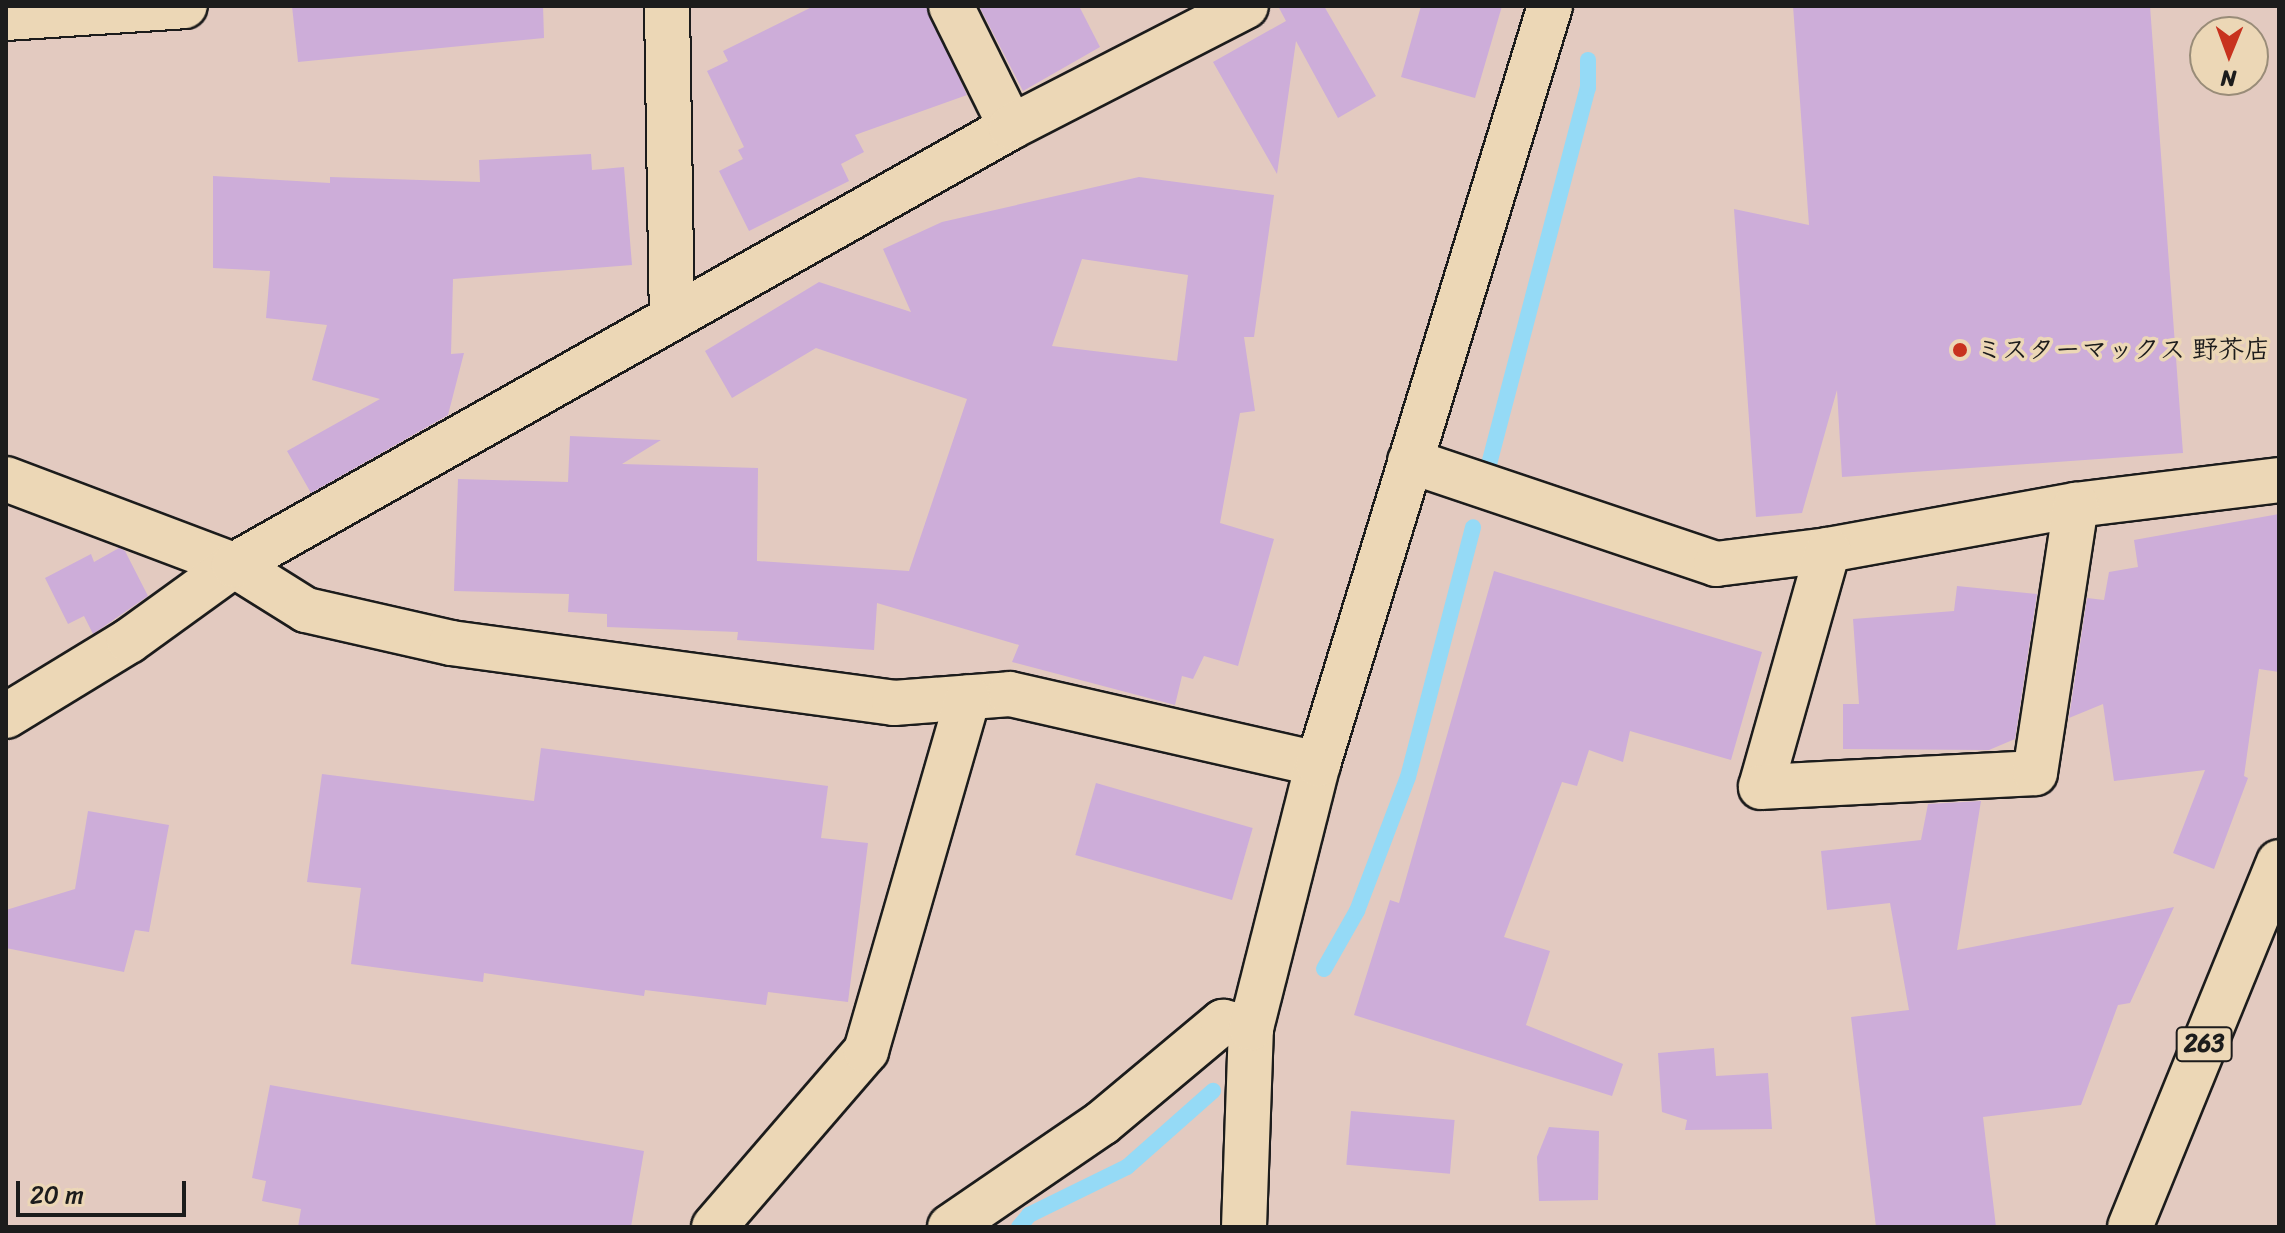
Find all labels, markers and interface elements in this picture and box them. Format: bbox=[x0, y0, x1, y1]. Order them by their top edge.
north arrow bbox=[2189, 16, 2269, 96]
text: N bbox=[2221, 59, 2237, 98]
place label: ミスターマックス 野芥店 bbox=[1976, 334, 2269, 366]
marker: ミスターマックス 野芥店 bbox=[1951, 341, 1969, 359]
road number: 263 bbox=[2174, 1024, 2234, 1064]
scale bar bbox=[20, 1165, 190, 1215]
text: 20 m bbox=[30, 1174, 84, 1216]

